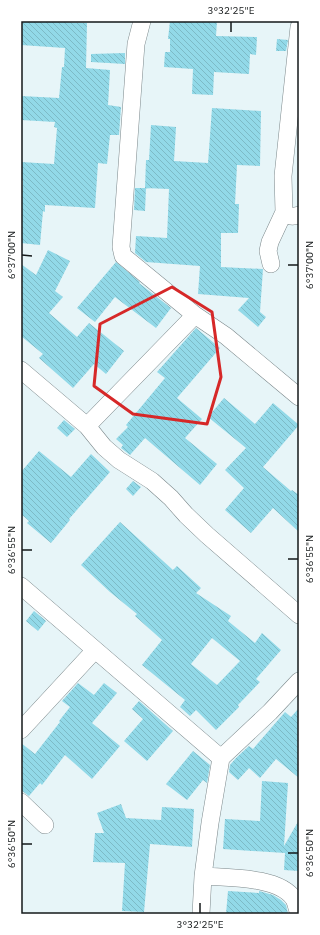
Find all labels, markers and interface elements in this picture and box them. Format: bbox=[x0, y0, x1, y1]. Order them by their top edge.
text: 3°32'25"E bbox=[207, 4, 255, 17]
text: 6°37'00"N bbox=[5, 231, 18, 279]
text: 6°37'00"N bbox=[303, 241, 316, 289]
text: 6°36'55"N bbox=[5, 526, 18, 574]
text: 6°36'55"N bbox=[303, 535, 316, 583]
text: 6°36'50"N bbox=[5, 820, 18, 868]
text: 6°36'50"N bbox=[303, 829, 316, 877]
text: 3°32'25"E bbox=[176, 918, 224, 931]

